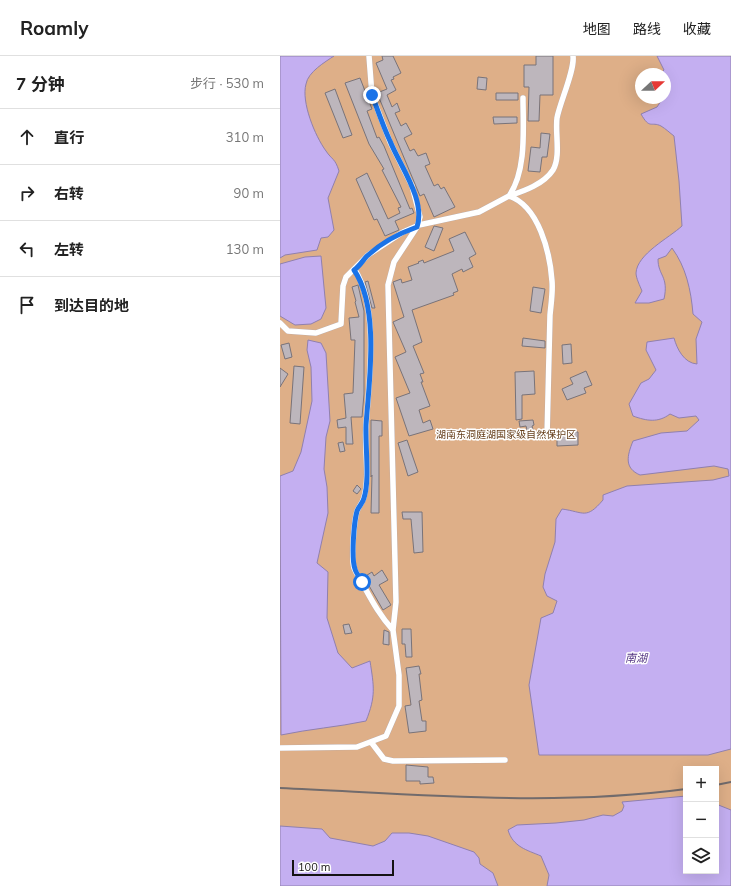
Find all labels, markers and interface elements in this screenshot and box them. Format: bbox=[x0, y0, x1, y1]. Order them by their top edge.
text: Roamly bbox=[20, 16, 88, 40]
text: 地图 bbox=[583, 20, 611, 38]
text: 路线 bbox=[633, 20, 661, 38]
text: 收藏 bbox=[683, 20, 711, 38]
north arrow bbox=[635, 68, 671, 104]
text: 7 分钟 bbox=[16, 73, 65, 94]
text: 步行 · 530 m bbox=[190, 75, 264, 91]
route end bbox=[363, 86, 381, 104]
icon: ahead bbox=[16, 126, 38, 148]
text: 直行 bbox=[54, 128, 84, 147]
text: 310 m bbox=[226, 129, 264, 145]
icon: right bbox=[16, 182, 38, 204]
text: 右转 bbox=[54, 184, 84, 203]
text: 90 m bbox=[234, 185, 264, 201]
icon: left bbox=[16, 238, 38, 260]
text: 左转 bbox=[54, 240, 84, 259]
text: 130 m bbox=[226, 241, 264, 257]
icon: arrive bbox=[16, 294, 38, 316]
text: 到达目的地 bbox=[54, 296, 129, 315]
park label: 湖南东洞庭湖国家级自然保护区 bbox=[436, 428, 576, 441]
route start bbox=[353, 573, 371, 591]
water label: 南湖 bbox=[625, 651, 649, 665]
map controls bbox=[683, 766, 719, 874]
button: + bbox=[683, 766, 719, 802]
button: − bbox=[683, 802, 719, 838]
button: layers bbox=[683, 838, 719, 874]
scale bar bbox=[292, 858, 394, 877]
text: 100 m bbox=[298, 860, 330, 874]

